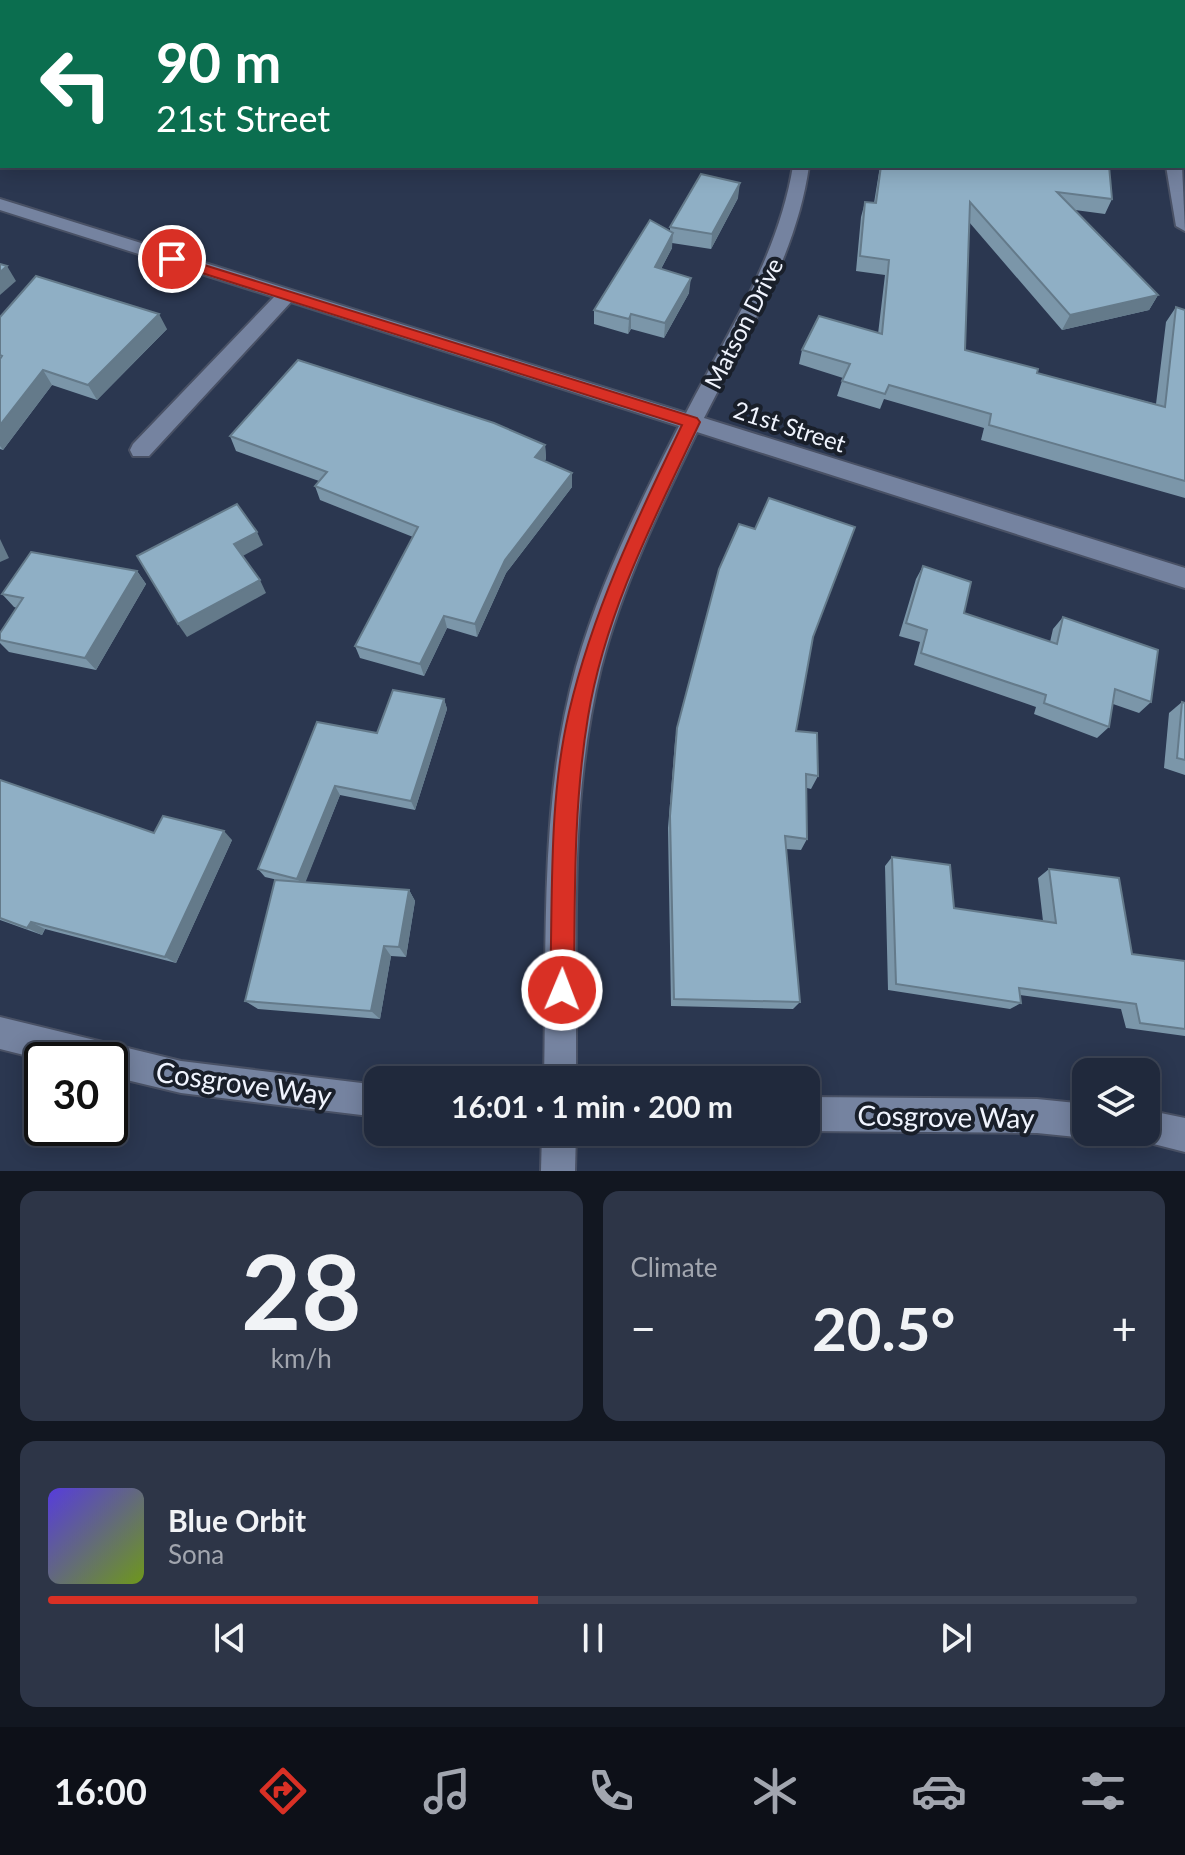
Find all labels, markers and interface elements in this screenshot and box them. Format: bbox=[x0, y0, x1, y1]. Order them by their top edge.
text: 90 m bbox=[156, 28, 281, 95]
icon: left bbox=[24, 32, 128, 136]
text: 21st Street bbox=[156, 96, 330, 140]
pin bbox=[138, 225, 206, 293]
icon: arrive bbox=[150, 237, 194, 281]
street label: Matson Drive bbox=[698, 253, 788, 393]
street label: 21st Street bbox=[730, 394, 850, 458]
position arrow bbox=[520, 948, 604, 1032]
speed limit sign: 30 bbox=[24, 1042, 128, 1146]
street label: Cosgrove Way bbox=[154, 1054, 335, 1112]
map controls bbox=[1072, 1058, 1160, 1146]
button: layers bbox=[1072, 1058, 1160, 1146]
text: 16:01 · 1 min · 200 m bbox=[451, 1088, 733, 1124]
street label: Cosgrove Way bbox=[857, 1097, 1035, 1135]
text: 28 bbox=[241, 1227, 362, 1352]
text: Climate bbox=[631, 1251, 717, 1283]
text: 20.5° bbox=[812, 1292, 956, 1364]
text: − bbox=[631, 1302, 656, 1354]
text: + bbox=[1111, 1302, 1137, 1354]
text: km/h bbox=[271, 1342, 332, 1374]
text: Blue Orbit bbox=[168, 1502, 306, 1538]
text: Sona bbox=[168, 1538, 224, 1570]
icon: previous bbox=[208, 1616, 252, 1660]
icon: pause bbox=[571, 1616, 615, 1660]
icon: next bbox=[934, 1616, 978, 1660]
icon: directions bbox=[255, 1763, 311, 1819]
icon: music bbox=[419, 1763, 475, 1819]
icon: phone bbox=[583, 1763, 639, 1819]
icon: climate bbox=[747, 1763, 803, 1819]
icon: car bbox=[911, 1763, 967, 1819]
icon: filters bbox=[1075, 1763, 1131, 1819]
text: 16:00 bbox=[54, 1769, 147, 1813]

